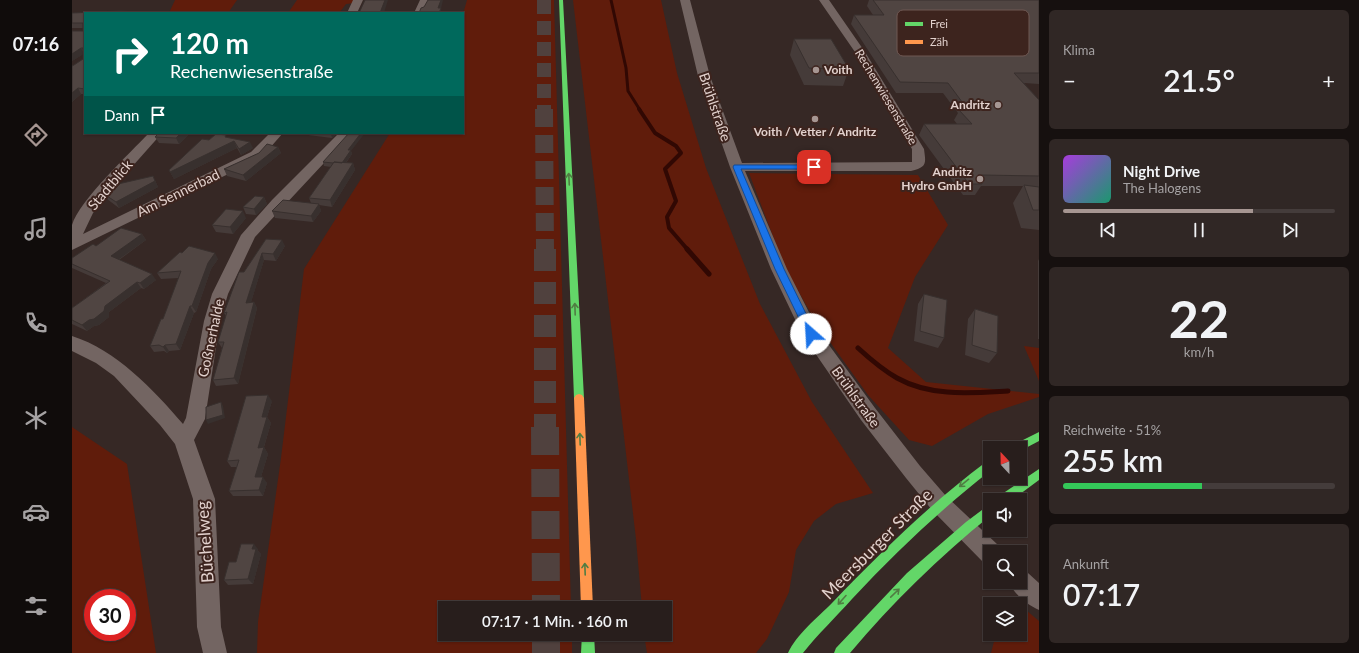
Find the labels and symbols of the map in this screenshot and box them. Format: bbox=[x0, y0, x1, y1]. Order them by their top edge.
legend bbox=[897, 10, 1029, 56]
text: Frei bbox=[930, 17, 948, 30]
text: Zäh bbox=[930, 35, 948, 48]
street label: Rechenwiesenstraße bbox=[852, 46, 921, 147]
place label: Voith bbox=[823, 62, 853, 77]
marker: Voith bbox=[811, 65, 821, 75]
street label: Brühlstraße bbox=[696, 70, 735, 143]
place label: Andritz bbox=[950, 97, 990, 112]
marker: Andritz bbox=[993, 100, 1003, 110]
marker: Voith / Vetter / Andritz bbox=[810, 114, 820, 124]
place label: Voith / Vetter / Andritz bbox=[753, 124, 877, 139]
pin bbox=[797, 150, 831, 184]
street label: Stadtblick bbox=[84, 155, 136, 213]
place label: Andritz Hydro GmbH bbox=[901, 164, 972, 193]
street label: Am Sennerbad bbox=[133, 165, 222, 220]
one-way arrow bbox=[565, 173, 573, 186]
marker: Andritz Hydro GmbH bbox=[975, 174, 985, 184]
street label: Goßnerhalde bbox=[194, 297, 227, 379]
one-way arrow bbox=[571, 303, 579, 316]
position arrow bbox=[790, 313, 832, 355]
street label: Brühlstraße bbox=[829, 363, 884, 431]
one-way arrow bbox=[576, 433, 584, 446]
north arrow bbox=[983, 441, 1027, 485]
one-way arrow bbox=[959, 479, 969, 488]
street label: Meersburger Straße bbox=[817, 484, 936, 603]
street label: Büchelweg bbox=[191, 500, 218, 584]
one-way arrow bbox=[581, 563, 589, 576]
one-way arrow bbox=[890, 588, 900, 598]
speed limit sign: 30 bbox=[84, 589, 136, 641]
one-way arrow bbox=[838, 595, 847, 605]

